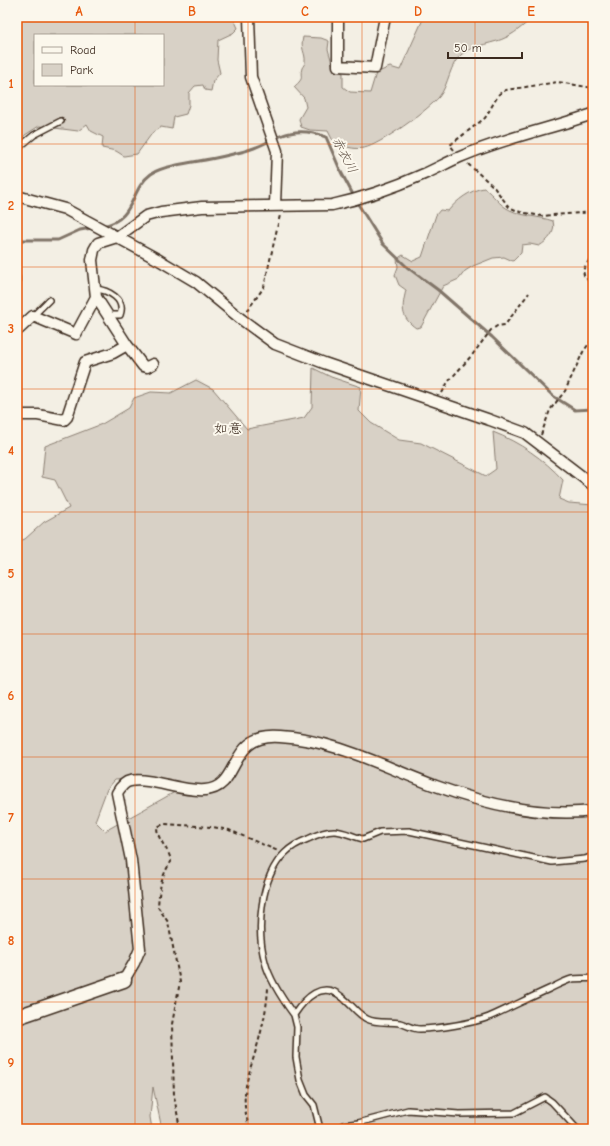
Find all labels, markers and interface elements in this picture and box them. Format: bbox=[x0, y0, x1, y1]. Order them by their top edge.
text: A bbox=[75, 4, 83, 19]
text: B bbox=[188, 4, 196, 19]
text: C bbox=[301, 4, 309, 19]
text: D bbox=[414, 4, 422, 19]
text: E bbox=[527, 4, 535, 19]
legend bbox=[34, 34, 164, 86]
scale bar bbox=[448, 34, 522, 60]
text: 50 m bbox=[454, 41, 482, 55]
text: Road bbox=[70, 43, 96, 57]
text: Park bbox=[70, 63, 93, 77]
text: 1 bbox=[8, 76, 14, 91]
water label: 赤衣川 bbox=[329, 134, 361, 176]
text: 2 bbox=[8, 198, 14, 213]
text: 3 bbox=[8, 321, 14, 336]
district label: 如意 bbox=[214, 420, 242, 437]
text: 4 bbox=[8, 443, 14, 458]
text: 5 bbox=[8, 566, 15, 581]
text: 6 bbox=[8, 688, 15, 703]
text: 7 bbox=[8, 810, 14, 825]
text: 8 bbox=[8, 933, 14, 948]
text: 9 bbox=[8, 1055, 15, 1070]

